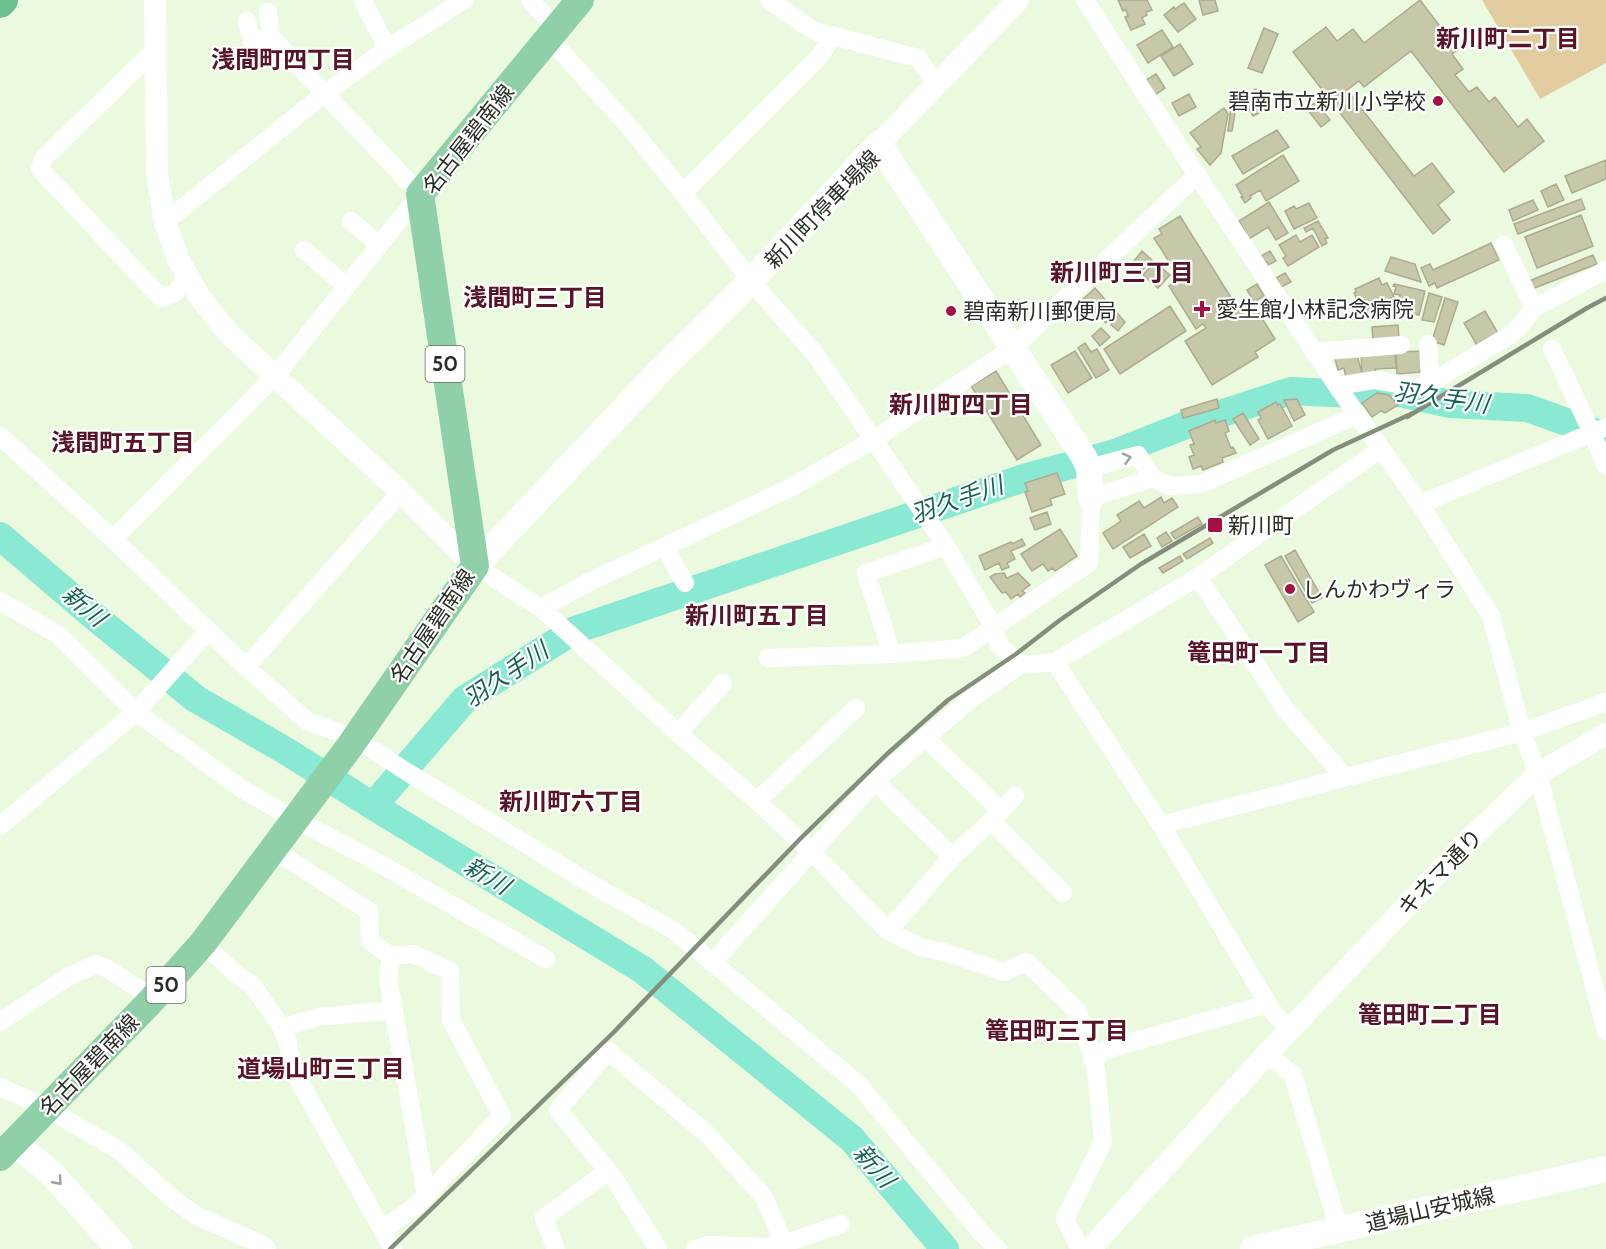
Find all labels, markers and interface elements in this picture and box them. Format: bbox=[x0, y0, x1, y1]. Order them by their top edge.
district label: 新川町二丁目 bbox=[1436, 24, 1580, 53]
district label: 浅間町四丁目 bbox=[211, 45, 355, 74]
street label: 名古屋碧南線 bbox=[417, 79, 520, 200]
place label: 碧南市立新川小学校 bbox=[1228, 88, 1426, 115]
marker: 碧南市立新川小学校 bbox=[1431, 94, 1445, 108]
street label: 新川町停車場線 bbox=[759, 145, 886, 274]
district label: 新川町三丁目 bbox=[1050, 258, 1194, 287]
district label: 浅間町三丁目 bbox=[463, 283, 607, 312]
place label: 愛生館小林記念病院 bbox=[1216, 296, 1414, 323]
place label: 碧南新川郵便局 bbox=[963, 298, 1117, 325]
marker: 愛生館小林記念病院 bbox=[1193, 300, 1211, 318]
marker: 碧南新川郵便局 bbox=[944, 304, 958, 318]
road number: 50 bbox=[426, 346, 464, 382]
water label: 羽久手川 bbox=[1392, 376, 1494, 419]
district label: 新川町四丁目 bbox=[889, 390, 1033, 419]
district label: 浅間町五丁目 bbox=[51, 428, 195, 457]
one-way arrow bbox=[1121, 453, 1132, 465]
water label: 羽久手川 bbox=[907, 469, 1010, 529]
place label: 新川町 bbox=[1228, 512, 1294, 539]
marker: 新川町 bbox=[1206, 516, 1224, 534]
street label: 名古屋碧南線 bbox=[384, 564, 481, 689]
place label: しんかわヴィラ bbox=[1302, 576, 1456, 603]
water label: 新川 bbox=[57, 579, 114, 634]
marker: しんかわヴィラ bbox=[1283, 582, 1297, 596]
district label: 新川町五丁目 bbox=[685, 601, 829, 630]
water label: 羽久手川 bbox=[458, 634, 556, 713]
district label: 篭田町一丁目 bbox=[1187, 638, 1331, 667]
district label: 新川町六丁目 bbox=[499, 787, 643, 816]
street label: キネマ通り bbox=[1392, 823, 1488, 921]
water label: 新川 bbox=[459, 851, 518, 902]
road number: 50 bbox=[146, 967, 186, 1003]
district label: 篭田町二丁目 bbox=[1358, 1000, 1502, 1029]
street label: 名古屋碧南線 bbox=[34, 1008, 145, 1122]
district label: 篭田町三丁目 bbox=[985, 1016, 1129, 1045]
district label: 道場山町三丁目 bbox=[237, 1054, 405, 1083]
water label: 新川 bbox=[848, 1138, 903, 1196]
one-way arrow bbox=[51, 1174, 62, 1184]
street label: 道場山安城線 bbox=[1363, 1181, 1497, 1237]

